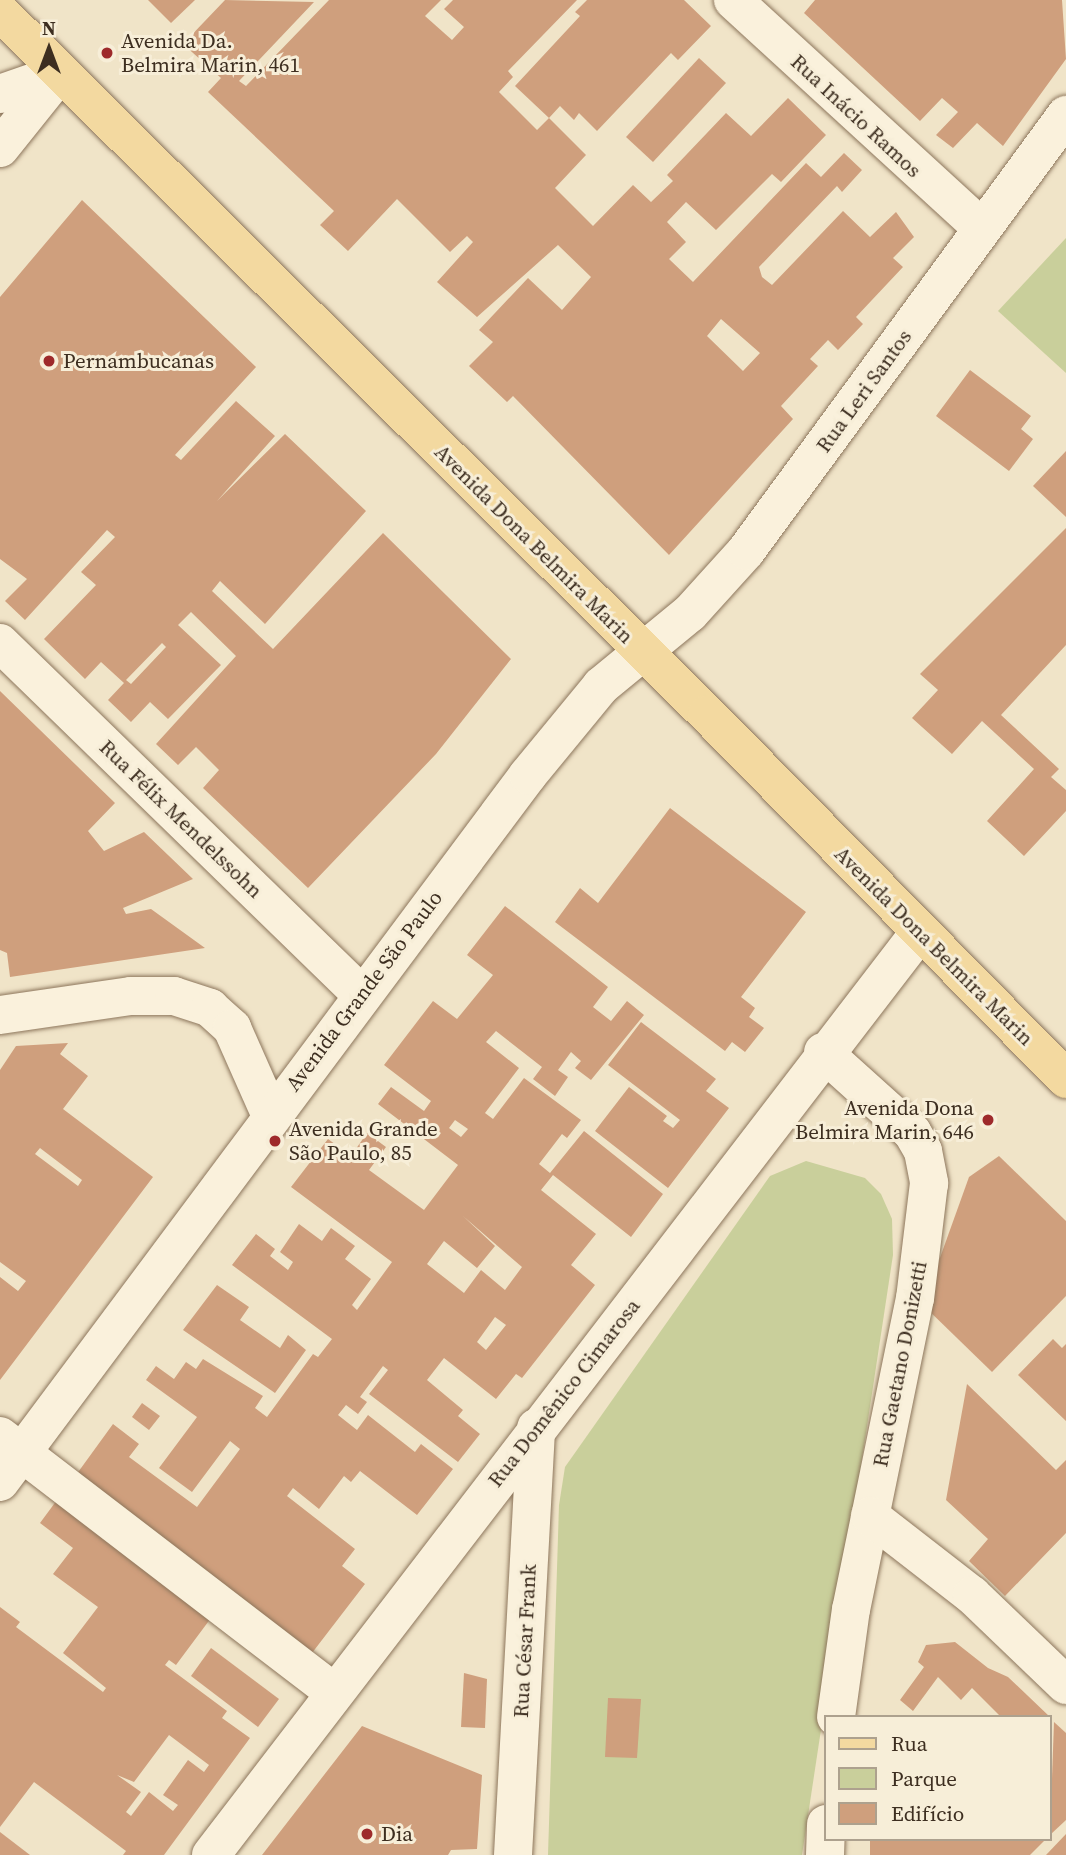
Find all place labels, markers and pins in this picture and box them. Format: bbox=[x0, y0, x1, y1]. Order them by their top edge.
place label: Avenida Da. Belmira Marin, 461 bbox=[121, 28, 300, 78]
marker: Avenida Da. Belmira Marin, 461 bbox=[99, 45, 115, 61]
place label: Pernambucanas bbox=[63, 348, 214, 374]
marker: Pernambucanas bbox=[41, 353, 57, 369]
place label: Avenida Dona Belmira Marin, 646 bbox=[795, 1095, 974, 1145]
marker: Avenida Dona Belmira Marin, 646 bbox=[980, 1112, 996, 1128]
place label: Avenida Grande São Paulo, 85 bbox=[289, 1116, 438, 1166]
marker: Avenida Grande São Paulo, 85 bbox=[267, 1133, 283, 1149]
place label: Dia bbox=[381, 1821, 413, 1847]
marker: Dia bbox=[359, 1826, 375, 1842]

